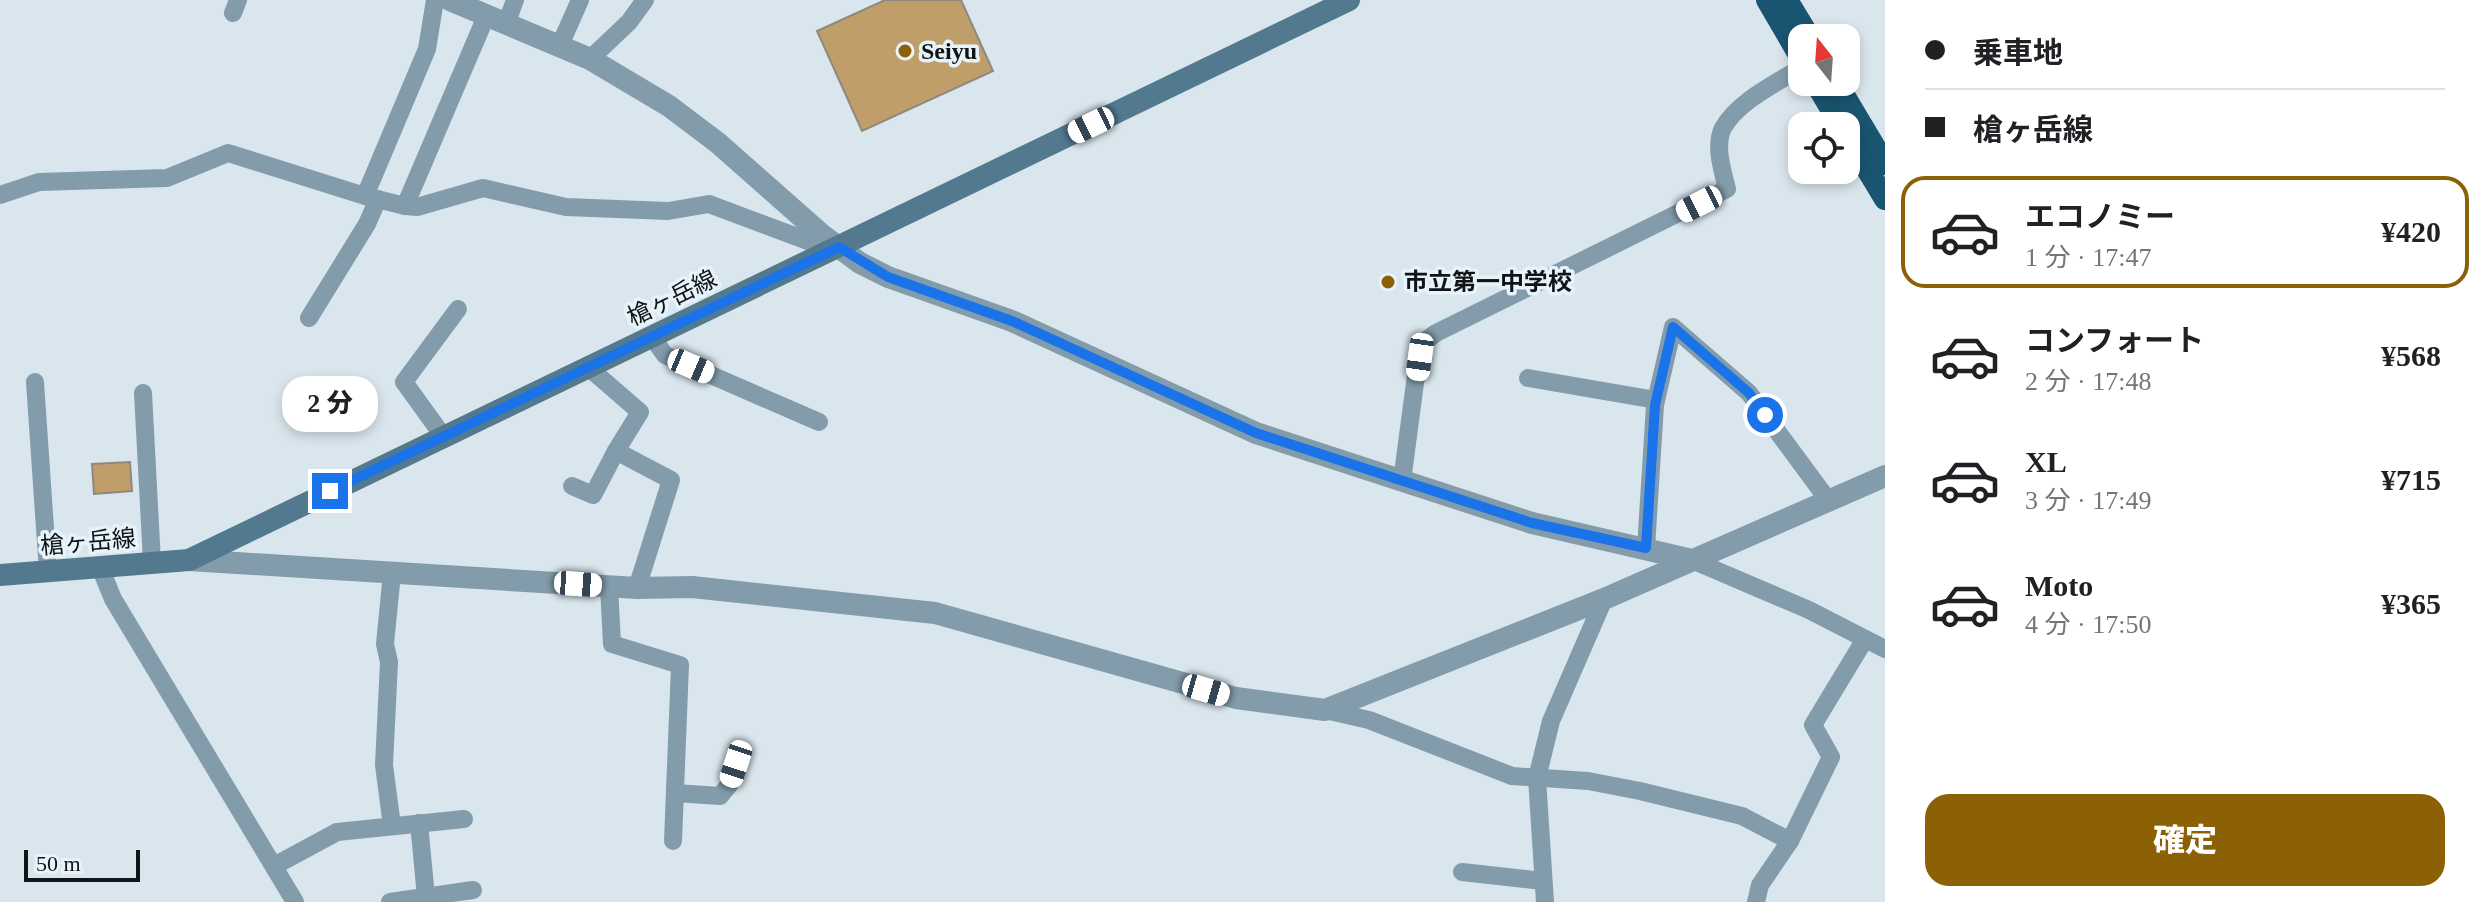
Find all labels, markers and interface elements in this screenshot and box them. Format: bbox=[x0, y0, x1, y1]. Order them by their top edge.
north arrow bbox=[1788, 24, 1860, 96]
map controls bbox=[1788, 24, 1860, 184]
text: 乗車地 bbox=[1973, 36, 2063, 69]
place label: Seiyu bbox=[921, 38, 977, 64]
marker: Seiyu bbox=[896, 42, 914, 60]
car bbox=[1064, 104, 1118, 146]
button: locate bbox=[1788, 112, 1860, 184]
text: 槍ヶ岳線 bbox=[1973, 113, 2093, 146]
car bbox=[1672, 182, 1726, 226]
icon: car bbox=[1929, 196, 2001, 268]
text: エコノミー bbox=[2025, 200, 2175, 233]
text: ¥420 bbox=[2381, 215, 2441, 248]
text: 1 分 · 17:47 bbox=[2025, 243, 2151, 272]
street label: 槍ヶ岳線 bbox=[623, 265, 721, 331]
place label: 市立第一中学校 bbox=[1404, 269, 1572, 295]
marker: 市立第一中学校 bbox=[1379, 273, 1397, 291]
icon: car bbox=[1929, 320, 2001, 392]
text: コンフォート bbox=[2025, 324, 2204, 357]
car bbox=[1405, 332, 1435, 382]
text: ¥568 bbox=[2381, 339, 2441, 372]
car bbox=[664, 346, 718, 386]
text: 2 分 · 17:48 bbox=[2025, 367, 2151, 396]
callout: 2 分 bbox=[282, 375, 378, 431]
text: 2 分 bbox=[307, 389, 353, 418]
route start bbox=[1747, 397, 1783, 433]
icon: car bbox=[1929, 444, 2001, 516]
text: XL bbox=[2025, 445, 2067, 478]
text: ¥715 bbox=[2381, 463, 2441, 496]
route end bbox=[312, 473, 348, 509]
text: 3 分 · 17:49 bbox=[2025, 486, 2151, 515]
street label: 槍ヶ岳線 bbox=[39, 525, 137, 559]
icon: car bbox=[1929, 568, 2001, 640]
text: Moto bbox=[2025, 569, 2093, 602]
car bbox=[553, 570, 603, 598]
text: ¥365 bbox=[2381, 587, 2441, 620]
text: 4 分 · 17:50 bbox=[2025, 610, 2151, 639]
car bbox=[1180, 672, 1232, 708]
car bbox=[717, 737, 755, 791]
button: 確定 bbox=[1925, 794, 2445, 886]
scale bar bbox=[24, 846, 140, 882]
text: 50 m bbox=[36, 851, 81, 876]

